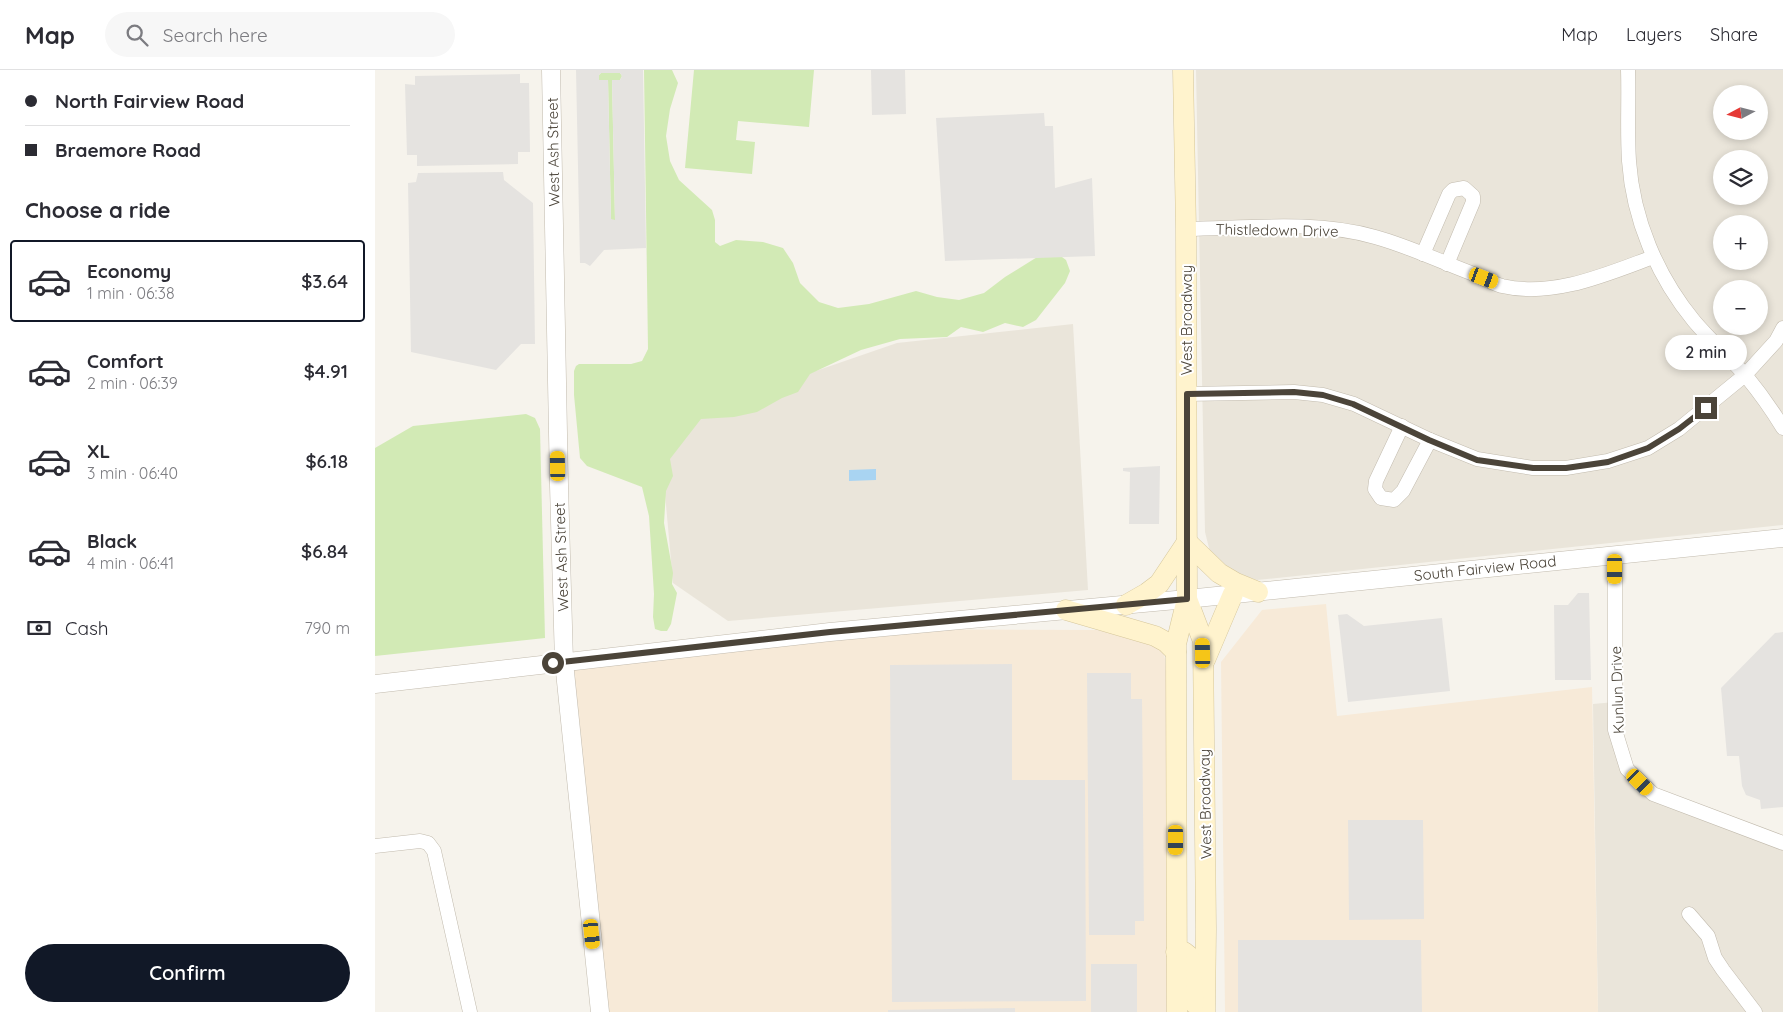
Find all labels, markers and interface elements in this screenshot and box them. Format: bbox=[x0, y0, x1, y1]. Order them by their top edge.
search box bbox=[105, 12, 455, 57]
text: Map bbox=[25, 20, 75, 50]
icon: search bbox=[123, 21, 151, 49]
text: Search here bbox=[163, 23, 268, 47]
text: Map bbox=[1561, 23, 1598, 46]
text: Layers bbox=[1626, 23, 1682, 46]
text: Share bbox=[1710, 23, 1758, 46]
north arrow bbox=[1713, 85, 1767, 140]
map controls bbox=[1713, 85, 1768, 335]
text: North Fairview Road bbox=[55, 89, 244, 113]
street label: West Ash Street bbox=[543, 97, 563, 207]
text: Braemore Road bbox=[55, 138, 201, 162]
button: layers bbox=[1713, 150, 1768, 205]
text: Choose a ride bbox=[25, 196, 170, 224]
button: + bbox=[1713, 215, 1768, 270]
street label: Thistledown Drive bbox=[1215, 219, 1339, 241]
icon: car bbox=[27, 259, 72, 304]
text: Economy bbox=[87, 259, 171, 283]
street label: West Broadway bbox=[1177, 265, 1196, 375]
car bbox=[1467, 266, 1500, 290]
text: $3.64 bbox=[301, 269, 348, 293]
button: − bbox=[1713, 280, 1768, 335]
text: 1 min · 06:38 bbox=[87, 283, 175, 303]
callout: 2 min bbox=[1665, 336, 1747, 370]
text: 2 min bbox=[1685, 342, 1727, 362]
icon: car bbox=[27, 349, 72, 394]
text: Comfort bbox=[87, 349, 164, 373]
text: $4.91 bbox=[304, 359, 348, 383]
text: 2 min · 06:39 bbox=[87, 373, 178, 393]
route end bbox=[1695, 397, 1717, 419]
icon: car bbox=[27, 439, 72, 484]
text: XL bbox=[87, 439, 110, 463]
text: $6.18 bbox=[305, 449, 348, 473]
car bbox=[550, 451, 565, 481]
text: 3 min · 06:40 bbox=[87, 463, 178, 483]
street label: West Ash Street bbox=[550, 502, 572, 612]
icon: car bbox=[27, 529, 72, 574]
text: Black bbox=[87, 529, 137, 553]
text: $6.84 bbox=[301, 539, 348, 563]
street label: South Fairview Road bbox=[1413, 551, 1557, 585]
text: 4 min · 06:41 bbox=[87, 553, 174, 573]
car bbox=[1607, 554, 1622, 584]
icon: cash bbox=[25, 614, 53, 642]
text: Cash bbox=[65, 616, 109, 640]
text: 790 m bbox=[304, 618, 350, 638]
car bbox=[1195, 638, 1210, 668]
street label: Kunlun Drive bbox=[1606, 646, 1628, 734]
route start bbox=[542, 652, 564, 674]
street label: West Broadway bbox=[1195, 749, 1215, 859]
car bbox=[1624, 766, 1655, 798]
car bbox=[1168, 825, 1183, 855]
car bbox=[582, 918, 601, 950]
button: Confirm bbox=[25, 944, 350, 1002]

